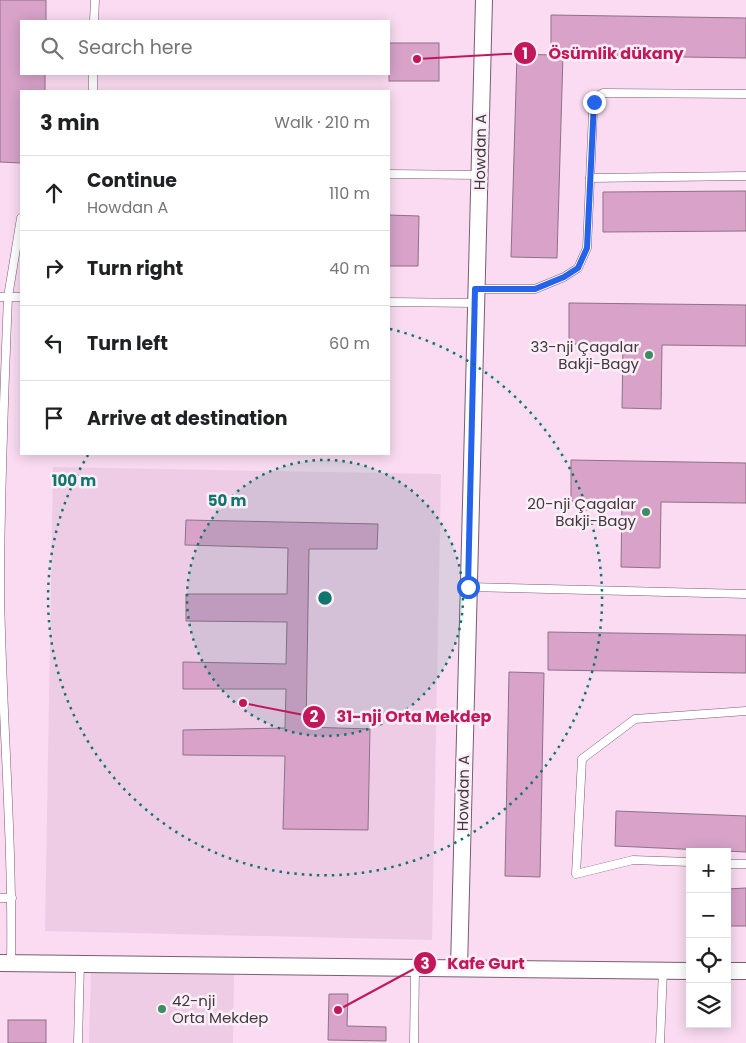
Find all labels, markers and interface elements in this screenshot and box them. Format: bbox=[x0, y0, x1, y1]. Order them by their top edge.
search box bbox=[20, 20, 390, 75]
icon: search bbox=[38, 34, 66, 62]
text: Search here bbox=[78, 34, 192, 61]
callout: Ösümlik dükany bbox=[513, 38, 693, 69]
text: Ösümlik dükany bbox=[548, 42, 685, 65]
text: 1 bbox=[522, 43, 528, 64]
route end bbox=[583, 91, 606, 114]
text: 3 min bbox=[40, 108, 100, 137]
text: Walk · 210 m bbox=[274, 111, 370, 134]
street label: Howdan A bbox=[469, 114, 491, 190]
text: Continue bbox=[87, 167, 177, 194]
icon: ahead bbox=[40, 179, 68, 207]
text: 110 m bbox=[329, 182, 370, 205]
text: Howdan A bbox=[87, 196, 168, 219]
icon: right bbox=[40, 254, 68, 282]
text: Turn right bbox=[87, 255, 183, 282]
text: 40 m bbox=[329, 257, 370, 280]
icon: left bbox=[40, 329, 68, 357]
text: Turn left bbox=[87, 330, 168, 357]
text: 60 m bbox=[329, 332, 370, 355]
place label: 33-nji Çagalar Bakji-Bagy bbox=[531, 336, 640, 374]
marker: 33-nji Çagalar Bakji-Bagy bbox=[643, 349, 655, 361]
icon: arrive bbox=[40, 404, 68, 432]
text: Arrive at destination bbox=[87, 405, 288, 432]
text: 100 m bbox=[52, 470, 96, 491]
text: 50 m bbox=[208, 490, 246, 511]
place label: 20-nji Çagalar Bakji-Bagy bbox=[527, 493, 637, 531]
marker: 20-nji Çagalar Bakji-Bagy bbox=[640, 506, 652, 518]
route start bbox=[457, 576, 480, 599]
centre of rings bbox=[316, 589, 334, 607]
callout: 31-nji Orta Mekdep bbox=[301, 701, 501, 732]
text: 31-nji Orta Mekdep bbox=[337, 705, 492, 728]
text: 2 bbox=[310, 706, 319, 727]
street label: Howdan A bbox=[452, 755, 474, 831]
map controls bbox=[686, 848, 731, 1028]
button: + bbox=[686, 848, 731, 893]
button: − bbox=[686, 893, 731, 938]
button: locate bbox=[686, 938, 731, 983]
callout: Kafe Gurt bbox=[413, 948, 535, 979]
text: Kafe Gurt bbox=[447, 952, 525, 975]
text: 3 bbox=[420, 953, 430, 974]
button: layers bbox=[686, 983, 731, 1028]
place label: 42-nji Orta Mekdep bbox=[172, 990, 269, 1028]
marker: 42-nji Orta Mekdep bbox=[156, 1003, 168, 1015]

